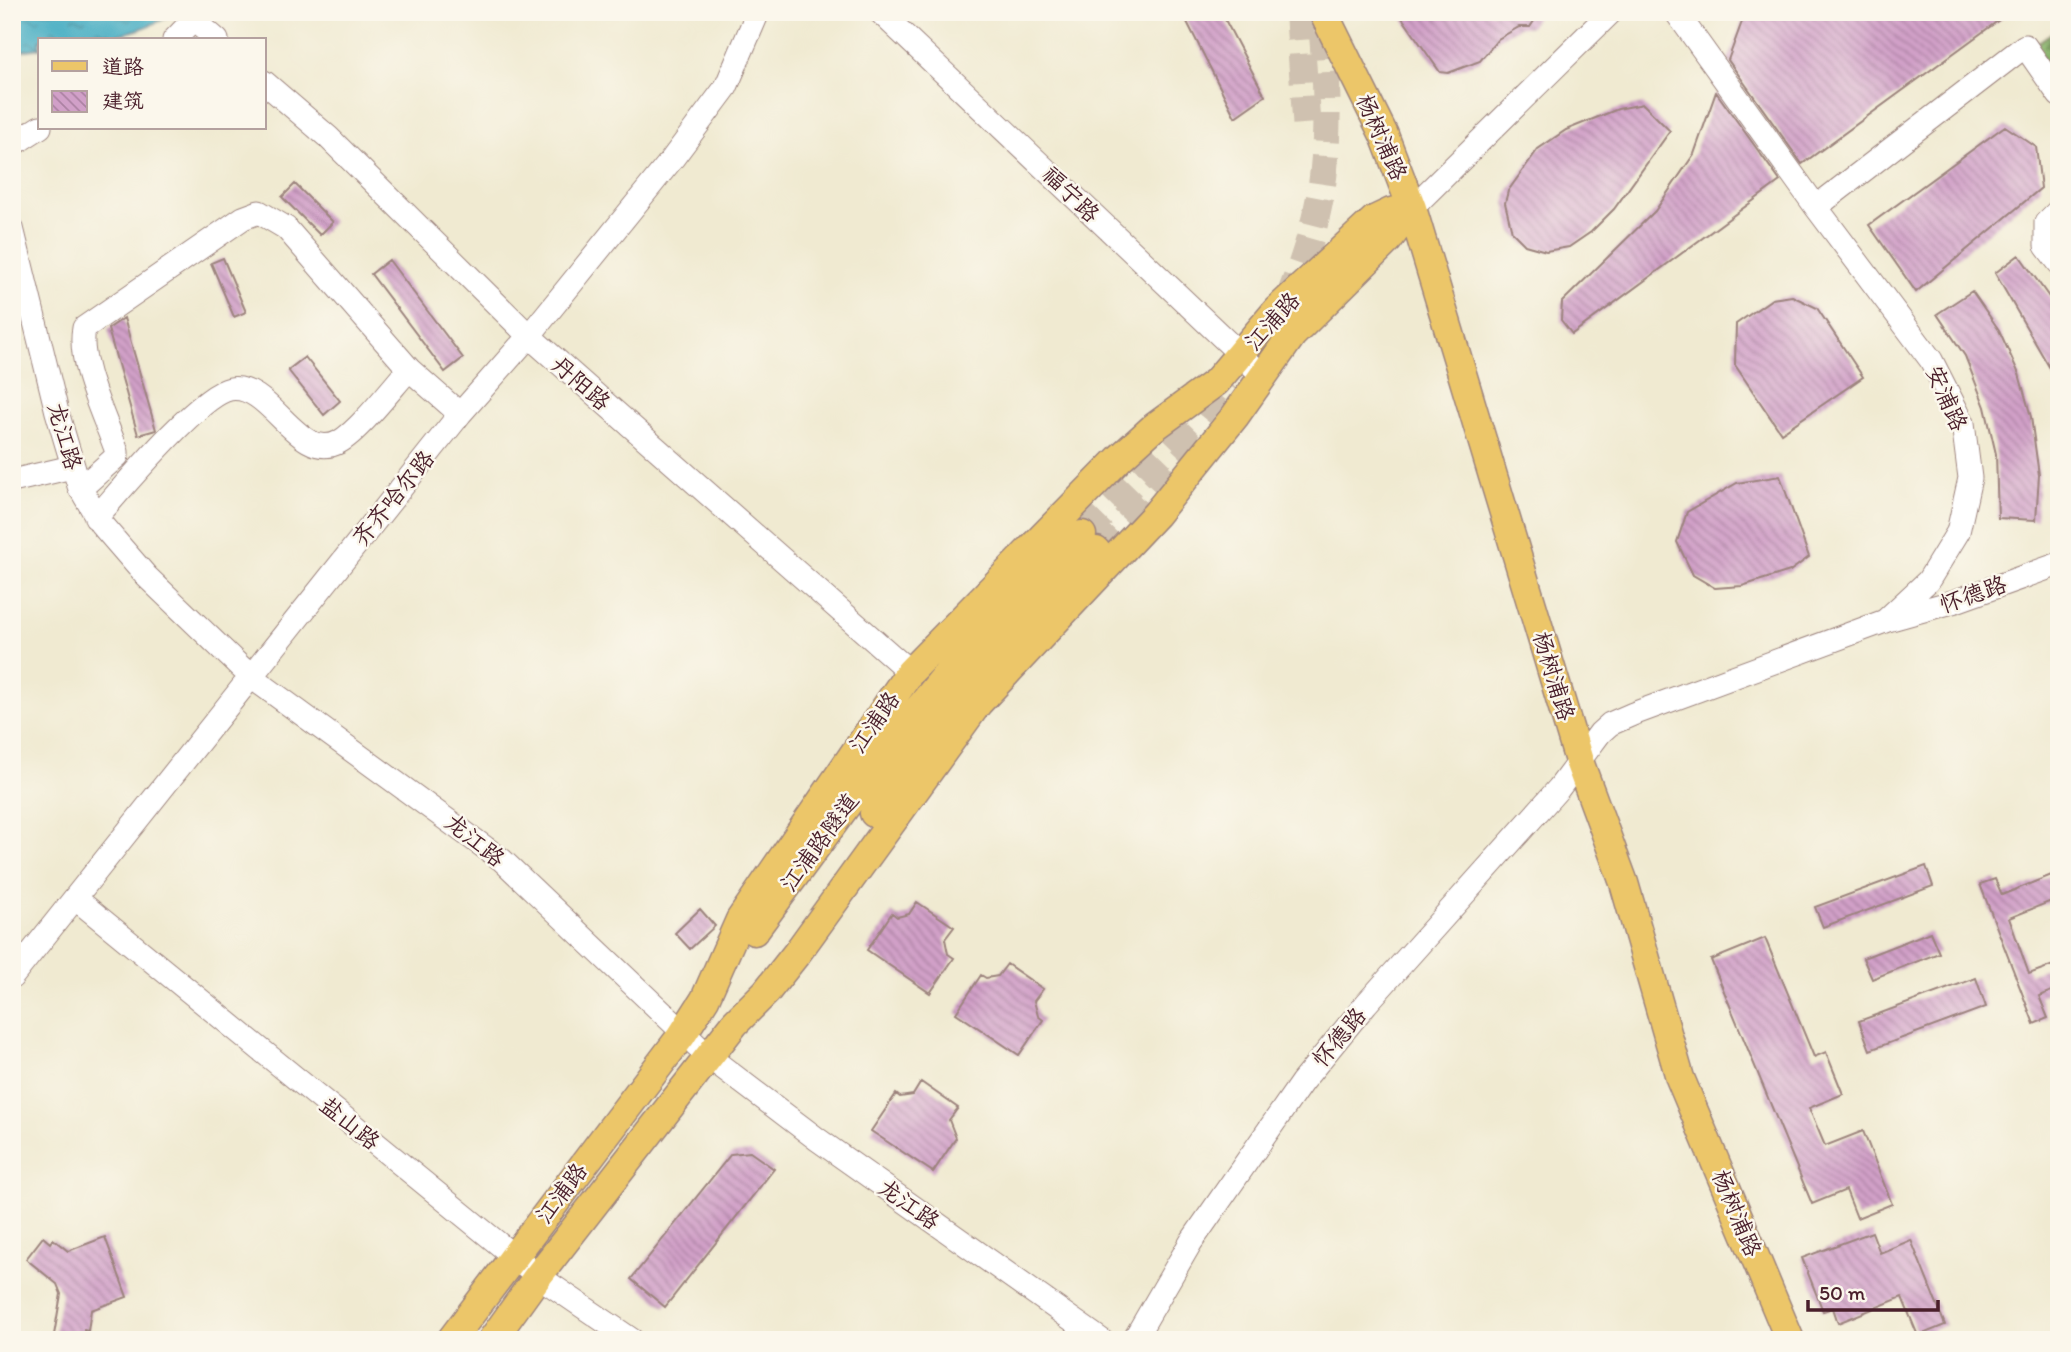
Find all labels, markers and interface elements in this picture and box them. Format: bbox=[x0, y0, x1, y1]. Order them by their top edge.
legend bbox=[38, 38, 266, 130]
text: 道路 bbox=[102, 54, 144, 79]
text: 建筑 bbox=[102, 88, 144, 113]
street label: 杨树浦路 bbox=[1351, 89, 1413, 185]
street label: 福宁路 bbox=[1036, 160, 1106, 228]
street label: 江浦路 bbox=[1239, 286, 1305, 356]
street label: 丹阳路 bbox=[546, 350, 616, 416]
street label: 安浦路 bbox=[1920, 361, 1974, 435]
street label: 龙江路 bbox=[42, 399, 88, 473]
street label: 齐齐哈尔路 bbox=[346, 445, 440, 551]
street label: 怀德路 bbox=[1936, 570, 2010, 618]
street label: 杨树浦路 bbox=[1527, 628, 1581, 724]
street label: 江浦路 bbox=[843, 686, 905, 758]
street label: 江浦路隧道 bbox=[774, 787, 864, 897]
street label: 龙江路 bbox=[439, 807, 511, 873]
street label: 怀德路 bbox=[1306, 1002, 1372, 1072]
street label: 盐山路 bbox=[314, 1090, 386, 1156]
street label: 江浦路 bbox=[529, 1157, 593, 1229]
street label: 杨树浦路 bbox=[1706, 1165, 1768, 1261]
street label: 龙江路 bbox=[873, 1173, 945, 1235]
scale bar bbox=[1808, 1268, 1938, 1312]
text: 50 m bbox=[1819, 1280, 1866, 1305]

